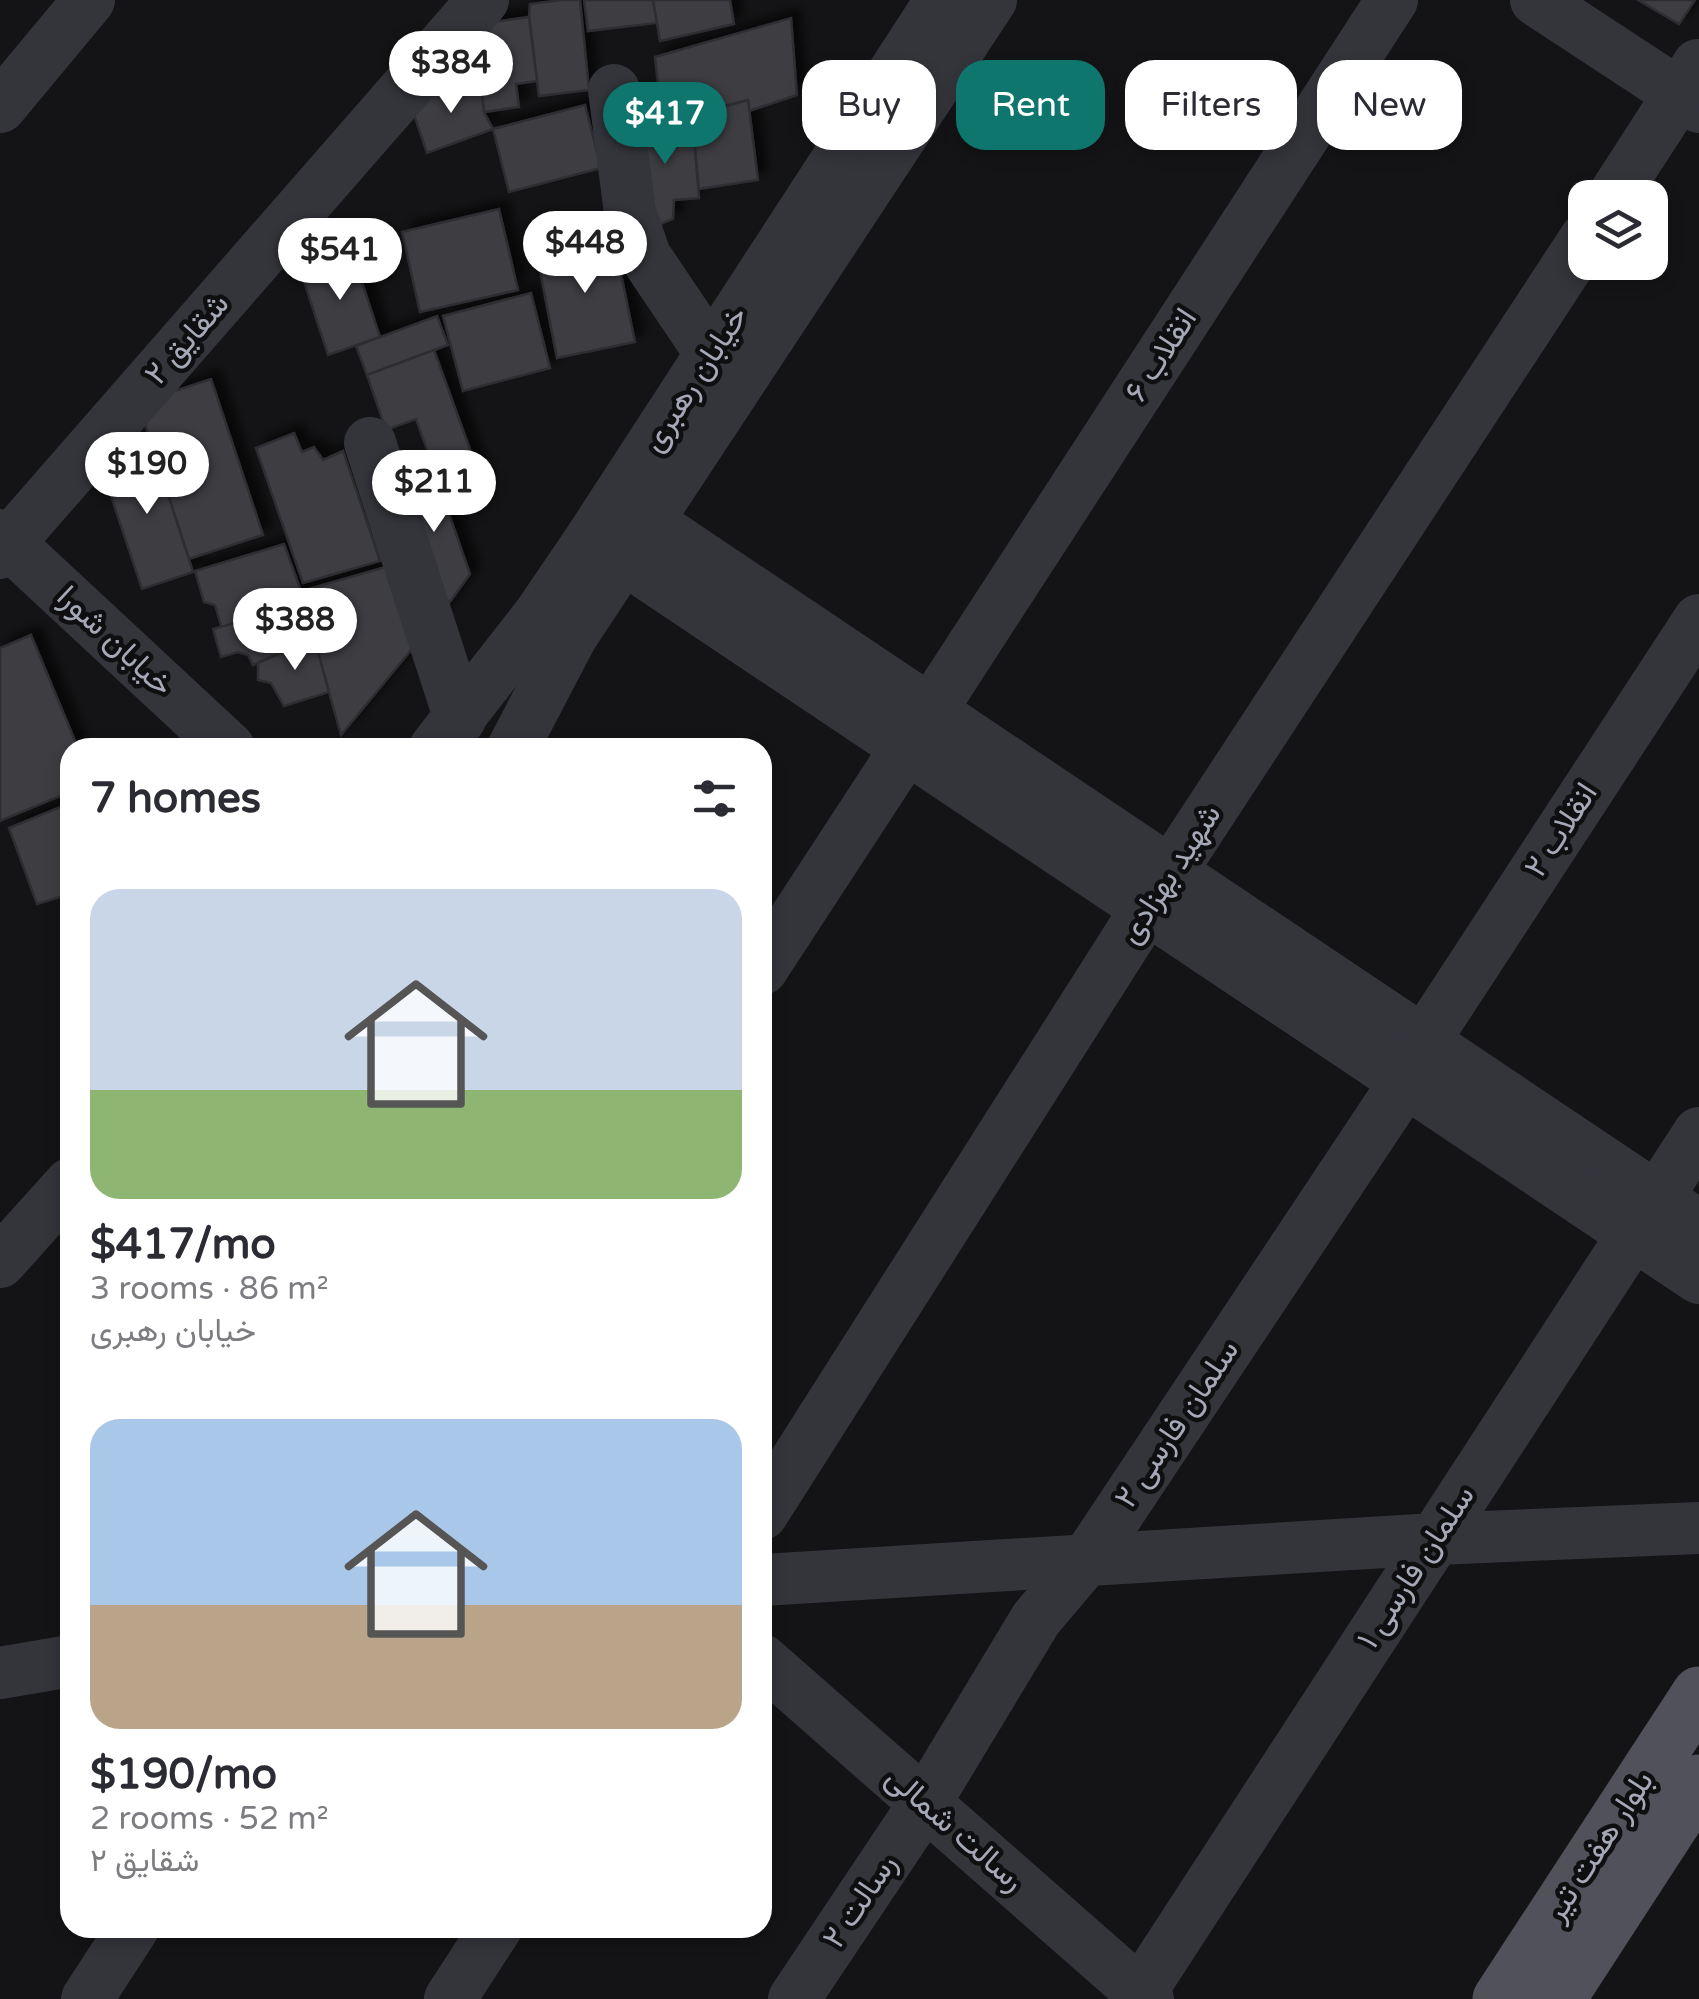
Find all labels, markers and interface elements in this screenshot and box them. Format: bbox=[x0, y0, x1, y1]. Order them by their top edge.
pin: $384 bbox=[392, 31, 510, 116]
text: $384 bbox=[411, 44, 491, 82]
chip: Buy bbox=[802, 60, 936, 150]
chip: Rent bbox=[956, 60, 1105, 150]
chip: Filters bbox=[1125, 60, 1297, 150]
chip: New bbox=[1317, 60, 1462, 150]
pin: $417 bbox=[606, 82, 724, 167]
text: $417 bbox=[625, 95, 705, 133]
map controls bbox=[1568, 180, 1668, 280]
button: layers bbox=[1568, 180, 1668, 280]
pin: $448 bbox=[526, 211, 644, 296]
pin: $541 bbox=[281, 218, 399, 303]
text: $448 bbox=[545, 224, 625, 262]
text: $541 bbox=[300, 231, 380, 269]
street label: شقایق ۲ bbox=[137, 285, 237, 393]
street label: خیابان رهبری bbox=[634, 299, 756, 459]
street label: انقلاب ۶ bbox=[1117, 301, 1205, 409]
pin: $190 bbox=[88, 432, 206, 517]
text: $190 bbox=[107, 445, 187, 483]
pin: $211 bbox=[375, 450, 493, 535]
text: $211 bbox=[394, 463, 474, 501]
street label: خیابان شورا bbox=[49, 578, 181, 704]
pin: $388 bbox=[236, 588, 354, 673]
text: $388 bbox=[255, 601, 335, 639]
icon: filters bbox=[687, 771, 742, 826]
text: 7 homes bbox=[90, 773, 261, 824]
street label: انقلاب ۲ bbox=[1517, 776, 1605, 884]
street label: شهید بهزادی bbox=[1111, 797, 1229, 951]
icon: home bbox=[326, 954, 506, 1134]
text: $417/mo bbox=[90, 1219, 276, 1270]
text: 3 rooms · 86 m² bbox=[90, 1270, 329, 1308]
text: خیابان رهبری bbox=[90, 1312, 256, 1350]
street label: سلمان فارسی ۲ bbox=[1107, 1333, 1247, 1515]
street label: سلمان فارسی ۱ bbox=[1349, 1478, 1483, 1656]
icon: home bbox=[326, 1484, 506, 1664]
text: $190/mo bbox=[90, 1749, 277, 1800]
street label: رسالت شمالی bbox=[878, 1758, 1032, 1900]
street label: بلوار هفت تیر bbox=[1536, 1764, 1662, 1929]
text: 2 rooms · 52 m² bbox=[90, 1800, 329, 1838]
text: شقایق ۲ bbox=[90, 1842, 199, 1880]
street label: رسالت ۲ bbox=[815, 1846, 905, 1956]

